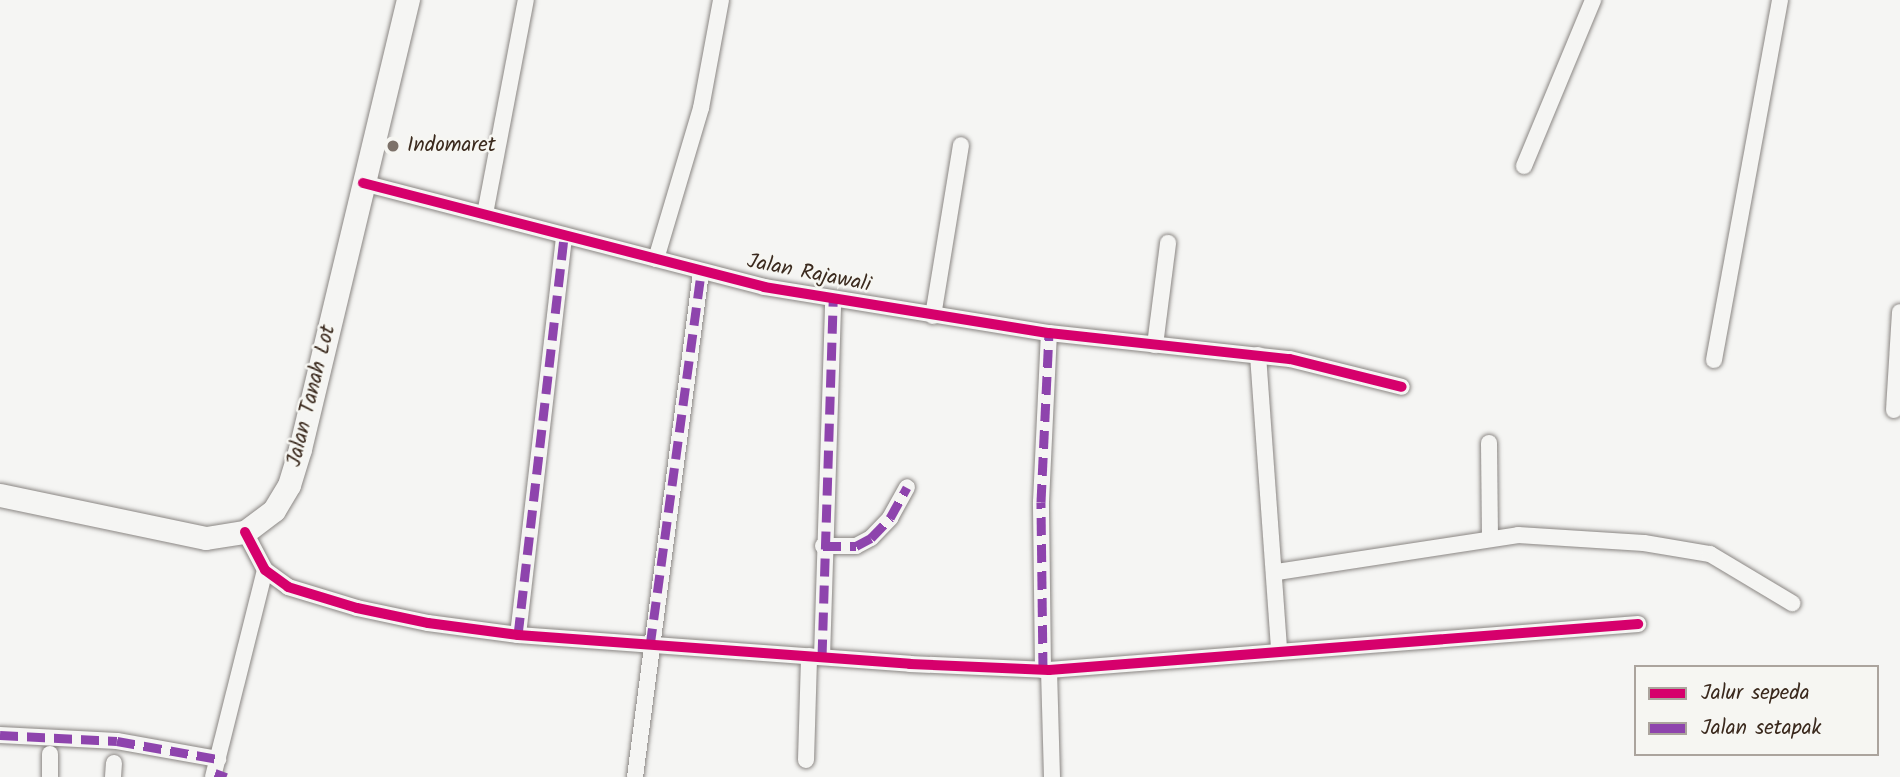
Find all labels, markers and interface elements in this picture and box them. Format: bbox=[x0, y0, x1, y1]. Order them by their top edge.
place label: Indomaret bbox=[407, 133, 496, 159]
marker: Indomaret bbox=[385, 138, 401, 154]
street label: Jalan Rajawali bbox=[745, 250, 873, 298]
street label: Jalan Tanah Lot bbox=[282, 323, 342, 469]
legend bbox=[1634, 665, 1879, 756]
text: Jalur sepeda bbox=[1701, 677, 1810, 710]
text: Jalan setapak bbox=[1701, 712, 1821, 745]

